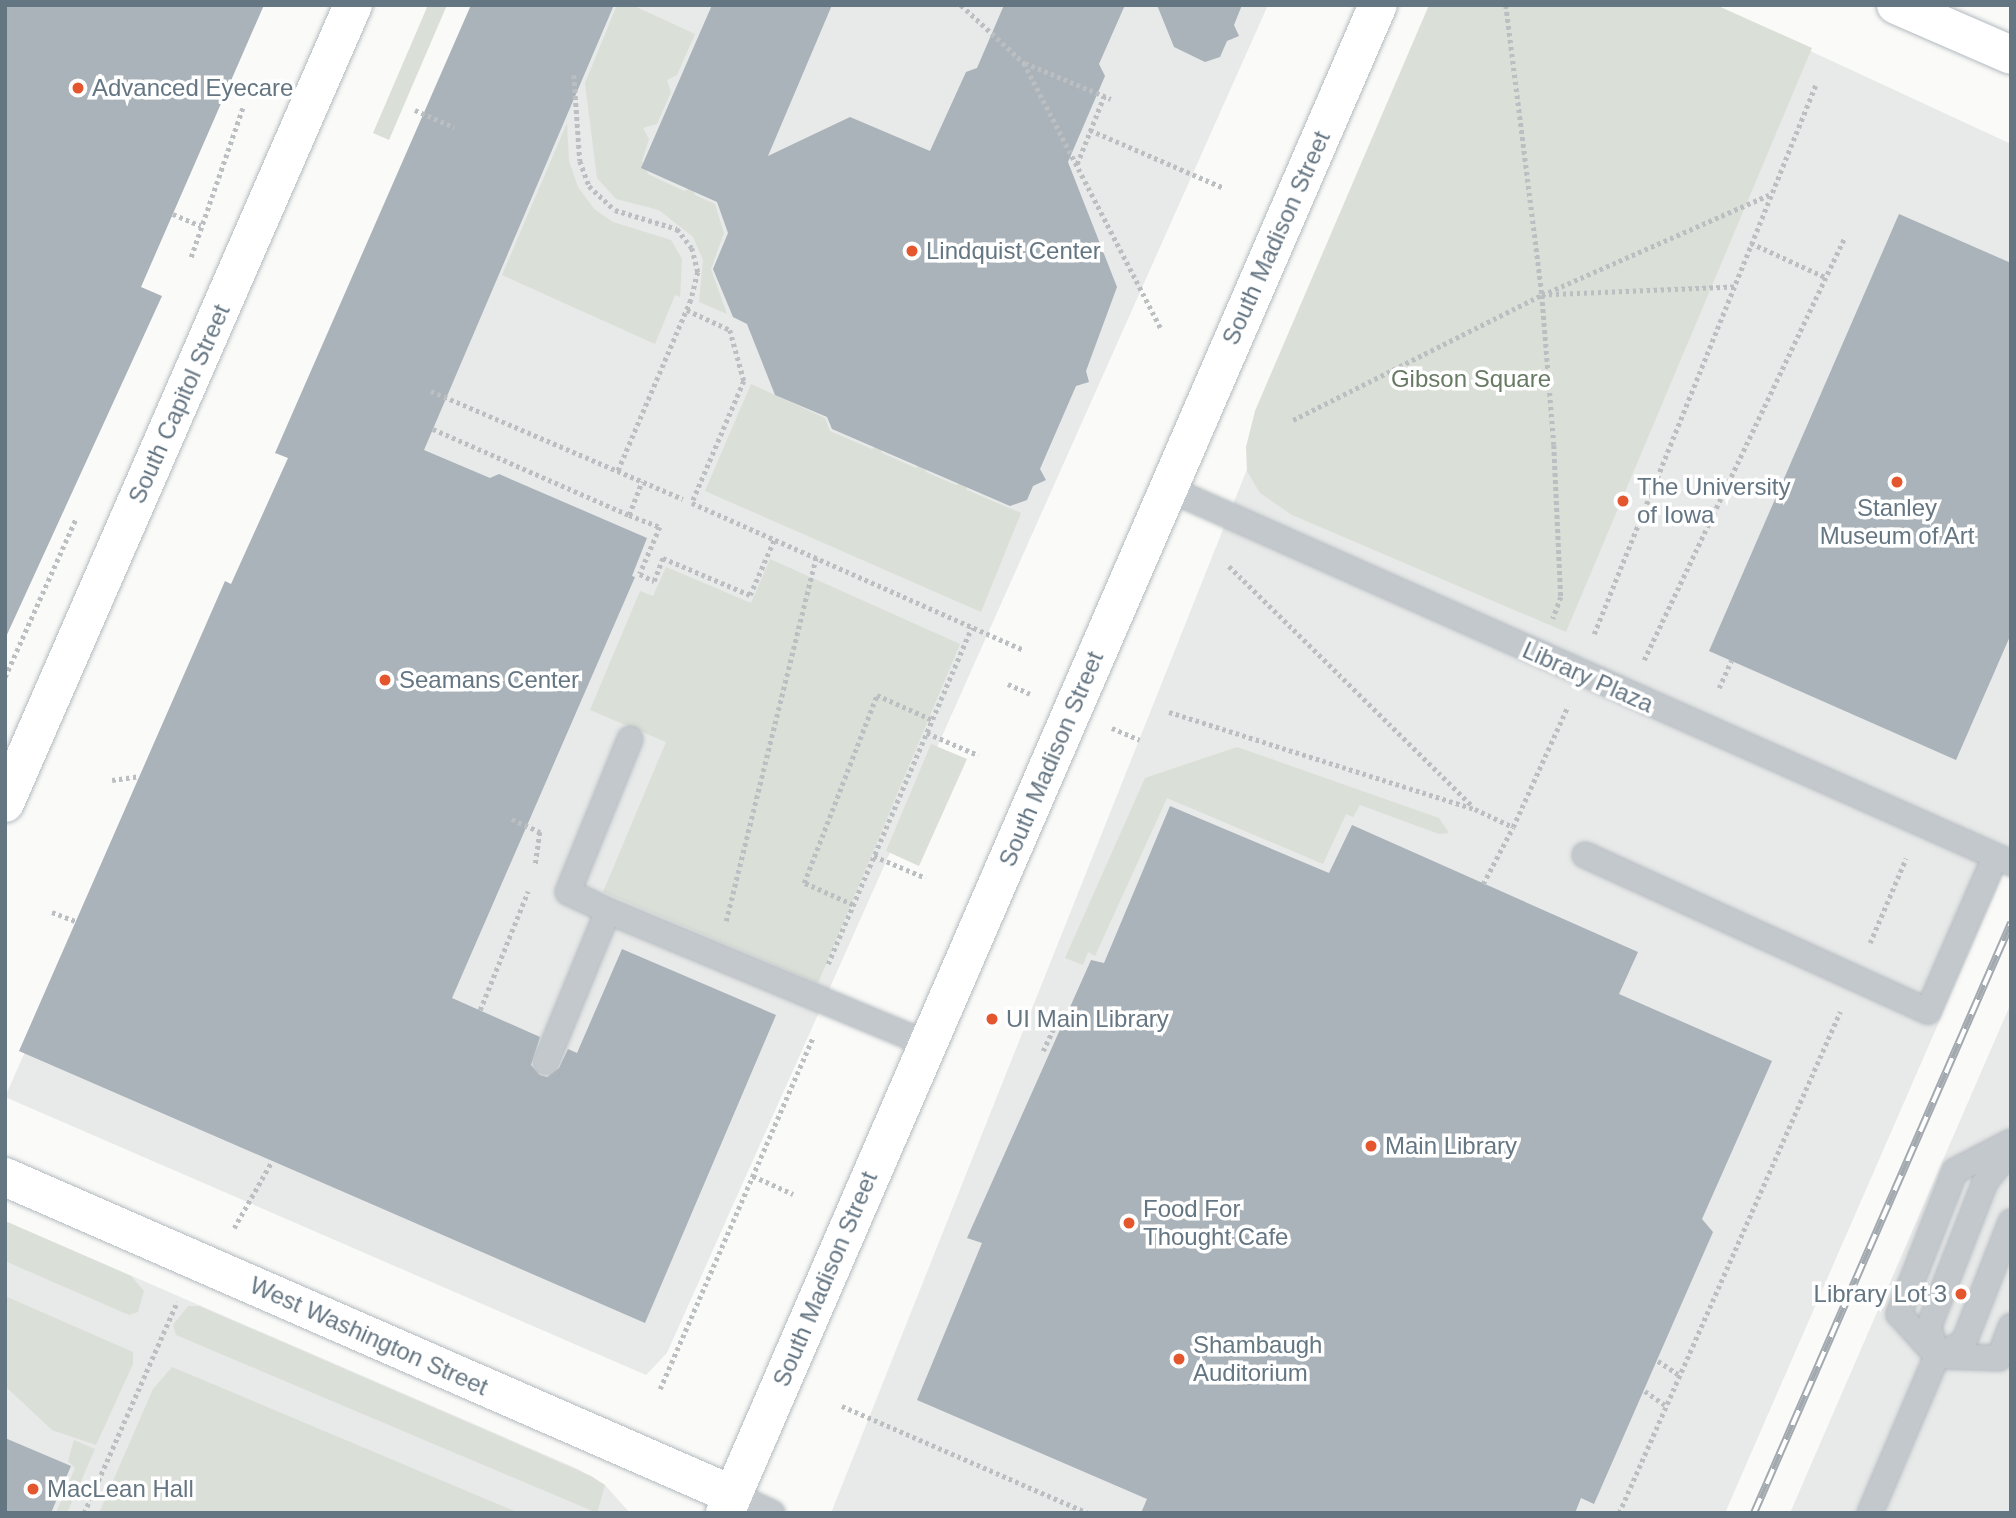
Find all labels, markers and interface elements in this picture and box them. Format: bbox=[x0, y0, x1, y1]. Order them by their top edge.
place label: Advanced Eyecare bbox=[92, 74, 293, 102]
marker: Advanced Eyecare bbox=[70, 80, 86, 96]
street label: South Madison Street bbox=[1216, 127, 1336, 349]
place label: Lindquist Center bbox=[926, 237, 1101, 265]
marker: Lindquist Center bbox=[904, 243, 920, 259]
street label: South Capitol Street bbox=[122, 300, 236, 508]
park label: Gibson Square bbox=[1391, 365, 1551, 393]
place label: The University of Iowa bbox=[1637, 473, 1790, 529]
marker: Stanley Museum of Art bbox=[1889, 474, 1905, 490]
marker: The University of Iowa bbox=[1615, 493, 1631, 509]
place label: Stanley Museum of Art bbox=[1819, 494, 1975, 550]
street label: Library Plaza bbox=[1518, 635, 1658, 719]
street label: South Madison Street bbox=[993, 647, 1109, 871]
place label: Seamans Center bbox=[399, 666, 579, 694]
marker: Seamans Center bbox=[377, 672, 393, 688]
place label: UI Main Library bbox=[1006, 1005, 1169, 1033]
marker: UI Main Library bbox=[984, 1011, 1000, 1027]
place label: Main Library bbox=[1385, 1132, 1517, 1160]
marker: Main Library bbox=[1363, 1138, 1379, 1154]
street label: South Madison Street bbox=[767, 1167, 883, 1391]
place label: Food For Thought Cafe bbox=[1143, 1195, 1288, 1251]
marker: Food For Thought Cafe bbox=[1121, 1215, 1137, 1231]
street label: West Washington Street bbox=[246, 1270, 492, 1402]
place label: Library Lot 3 bbox=[1814, 1280, 1947, 1308]
marker: Library Lot 3 bbox=[1953, 1286, 1969, 1302]
place label: Shambaugh Auditorium bbox=[1193, 1331, 1322, 1387]
marker: Shambaugh Auditorium bbox=[1171, 1351, 1187, 1367]
place label: MacLean Hall bbox=[47, 1475, 194, 1503]
marker: MacLean Hall bbox=[25, 1481, 41, 1497]

